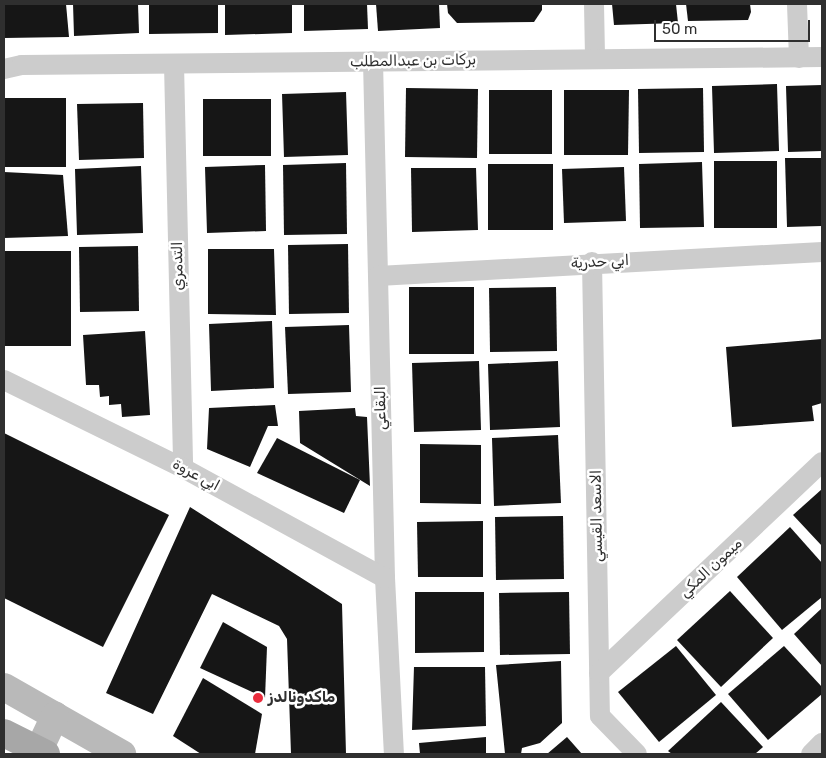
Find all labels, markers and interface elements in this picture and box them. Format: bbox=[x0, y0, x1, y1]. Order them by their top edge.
scale bar bbox=[656, 10, 812, 42]
text: 50 m bbox=[662, 20, 697, 38]
street label: بركات بن عبدالمطلب bbox=[350, 51, 476, 71]
street label: التدمري bbox=[169, 241, 187, 291]
street label: ابي حدرية bbox=[570, 251, 630, 273]
street label: البقاعي bbox=[372, 386, 390, 430]
street label: ابي عروة bbox=[169, 455, 223, 495]
street label: الاسعد القيسي bbox=[587, 470, 607, 562]
street label: ميمون المكي bbox=[676, 534, 746, 602]
place label: ماكدونالدز bbox=[268, 689, 335, 707]
marker: ماكدونالدز bbox=[252, 692, 264, 704]

